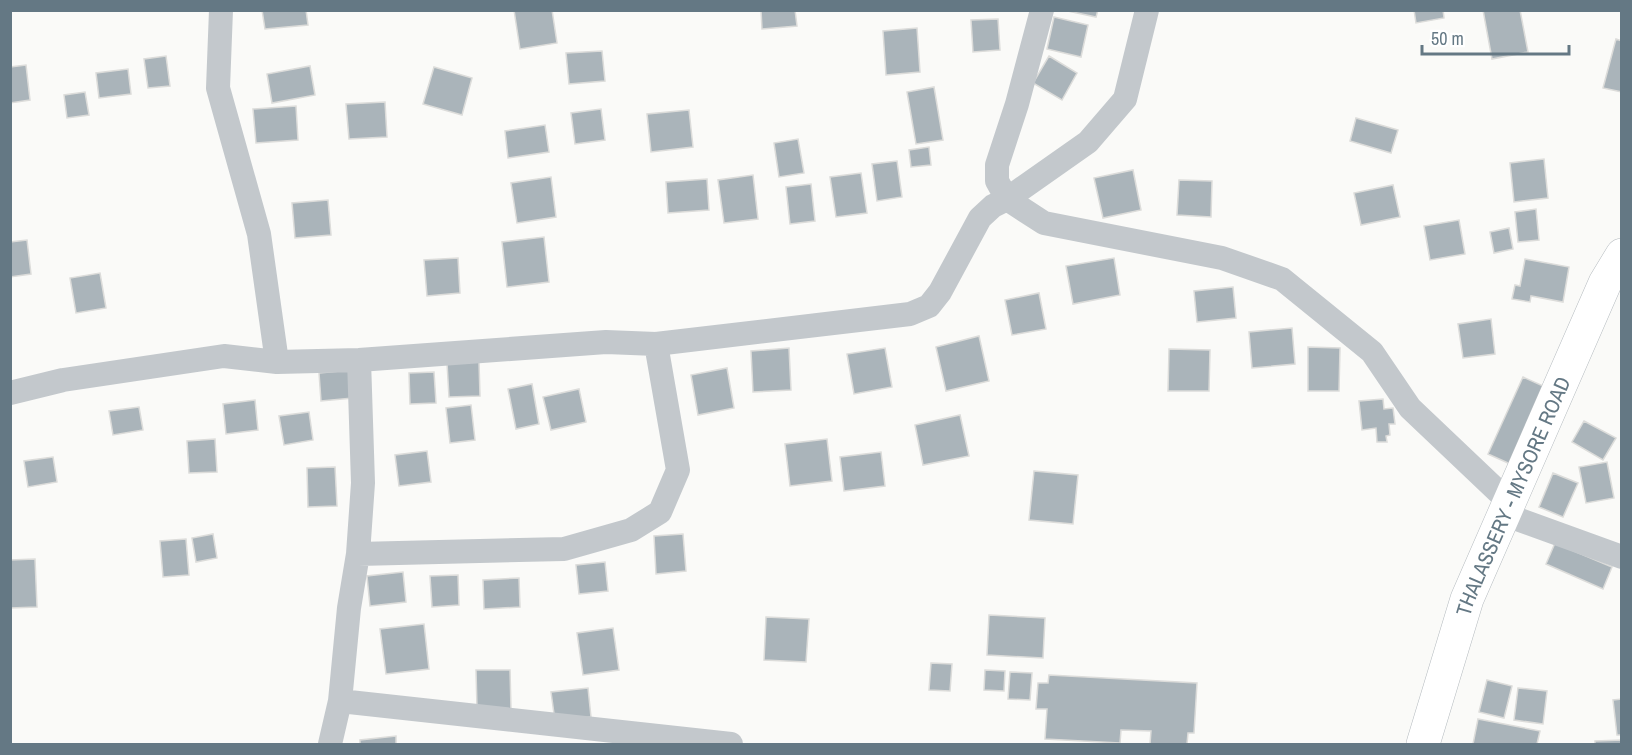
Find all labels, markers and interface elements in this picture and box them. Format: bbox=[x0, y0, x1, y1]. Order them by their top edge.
scale bar bbox=[1422, 18, 1569, 56]
text: 50 m bbox=[1431, 26, 1464, 51]
street label: THALASSERY - MYSORE ROAD bbox=[1448, 372, 1577, 619]

